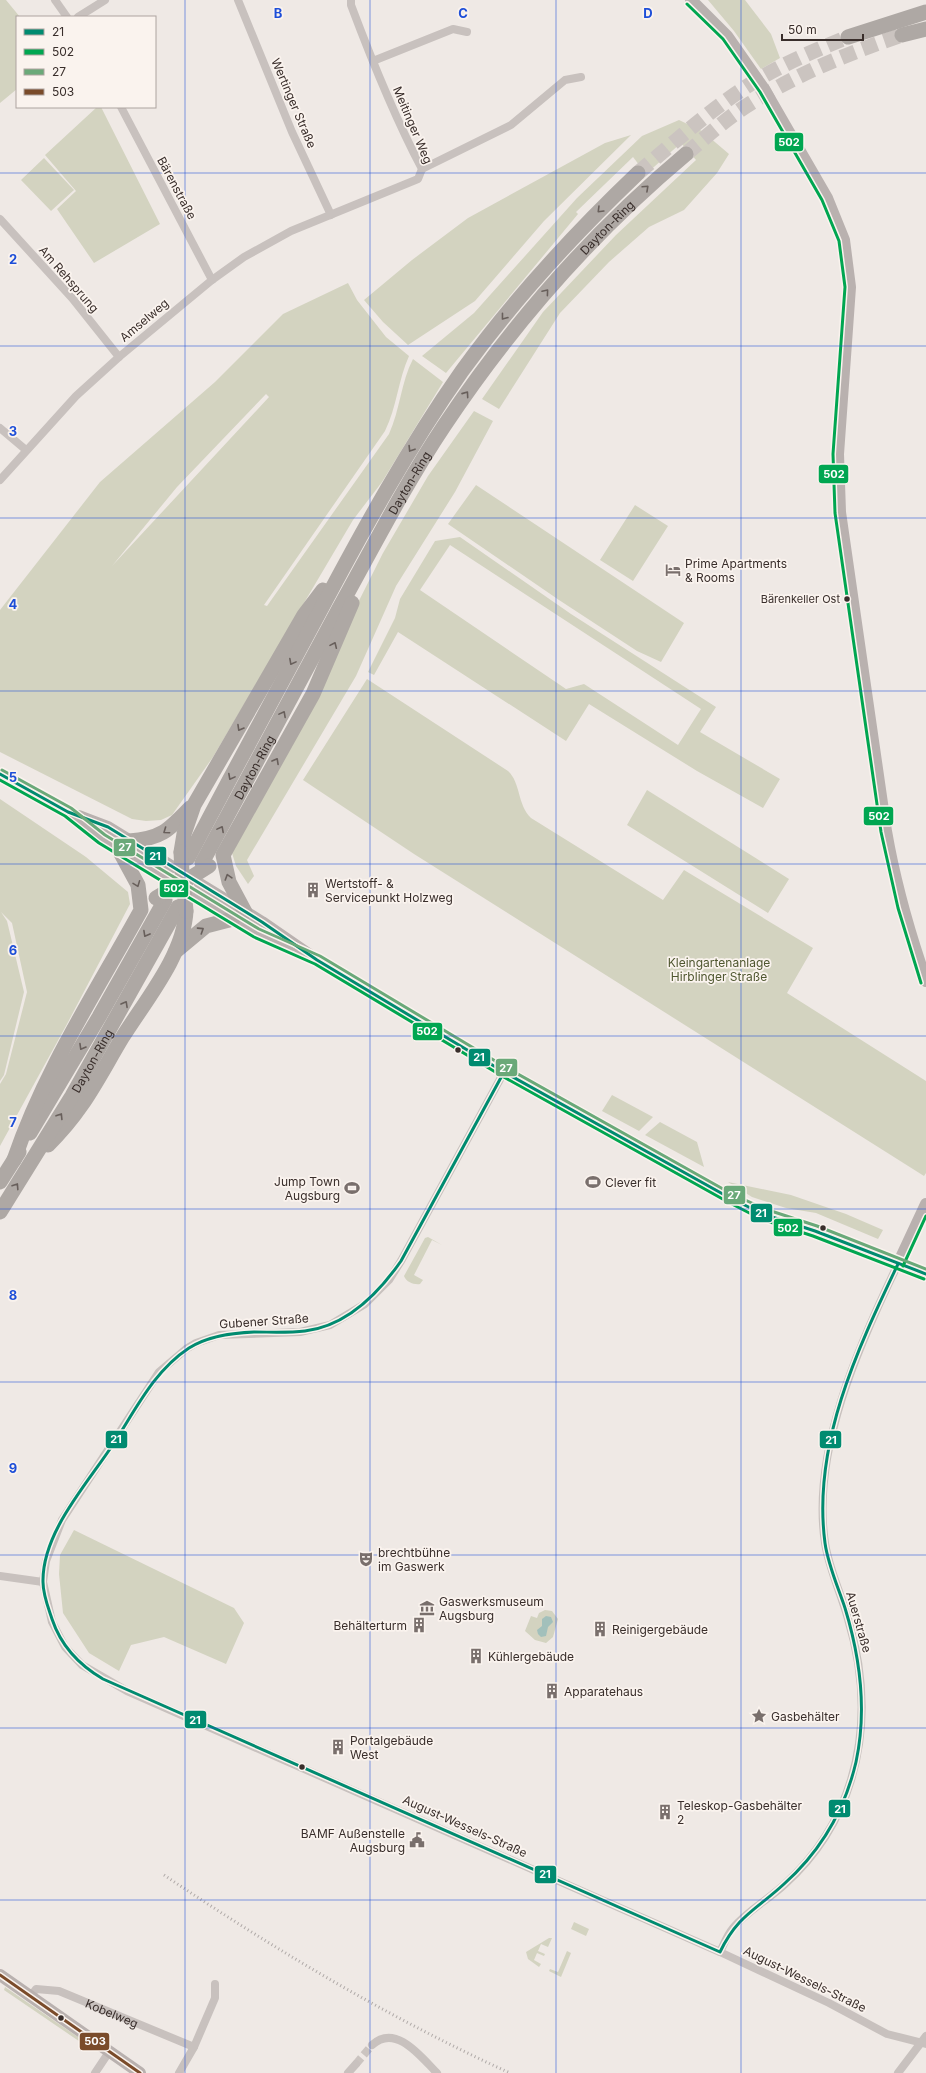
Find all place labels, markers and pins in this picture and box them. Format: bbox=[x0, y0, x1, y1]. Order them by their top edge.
place label: Prime Apartments & Rooms bbox=[685, 556, 787, 585]
hotel icon: Prime Apartments & Rooms bbox=[664, 561, 682, 579]
place label: Bärenkeller Ost bbox=[761, 592, 840, 606]
marker: Bärenkeller Ost bbox=[842, 594, 852, 604]
place label: Wertstoff- & Servicepunkt Holzweg bbox=[325, 876, 453, 905]
building icon: Wertstoff- & Servicepunkt Holzweg bbox=[304, 881, 322, 899]
unlabelled marker bbox=[453, 1045, 463, 1055]
sports icon: Clever fit bbox=[584, 1173, 602, 1191]
place label: Jump Town Augsburg bbox=[274, 1174, 340, 1203]
place label: Clever fit bbox=[605, 1175, 656, 1190]
sports icon: Jump Town Augsburg bbox=[343, 1179, 361, 1197]
unlabelled marker bbox=[818, 1223, 828, 1233]
place label: brechtbühne im Gaswerk bbox=[378, 1545, 450, 1574]
theatre icon: brechtbühne im Gaswerk bbox=[357, 1550, 375, 1568]
place label: Gaswerksmuseum Augsburg bbox=[439, 1594, 544, 1623]
museum icon: Gaswerksmuseum Augsburg bbox=[418, 1599, 436, 1617]
building icon: Behälterturm bbox=[410, 1616, 428, 1634]
place label: Behälterturm bbox=[333, 1618, 407, 1633]
building icon: Reinigergebäude bbox=[591, 1620, 609, 1638]
place label: Reinigergebäude bbox=[612, 1622, 708, 1637]
building icon: Kühlergebäude bbox=[467, 1647, 485, 1665]
place label: Kühlergebäude bbox=[488, 1649, 574, 1664]
building icon: Apparatehaus bbox=[543, 1682, 561, 1700]
place label: Apparatehaus bbox=[564, 1684, 643, 1699]
place icon: Gasbehälter bbox=[750, 1707, 768, 1725]
place label: Gasbehälter bbox=[771, 1709, 840, 1724]
place label: Portalgebäude West bbox=[350, 1733, 433, 1762]
building icon: Portalgebäude West bbox=[329, 1738, 347, 1756]
unlabelled marker bbox=[297, 1762, 307, 1772]
place label: Teleskop-Gasbehälter 2 bbox=[677, 1798, 803, 1827]
building icon: Teleskop-Gasbehälter 2 bbox=[656, 1803, 674, 1821]
place label: BAMF Außenstelle Augsburg bbox=[301, 1826, 405, 1855]
public building icon: BAMF Außenstelle Augsburg bbox=[408, 1831, 426, 1849]
unlabelled marker bbox=[56, 2013, 66, 2023]

